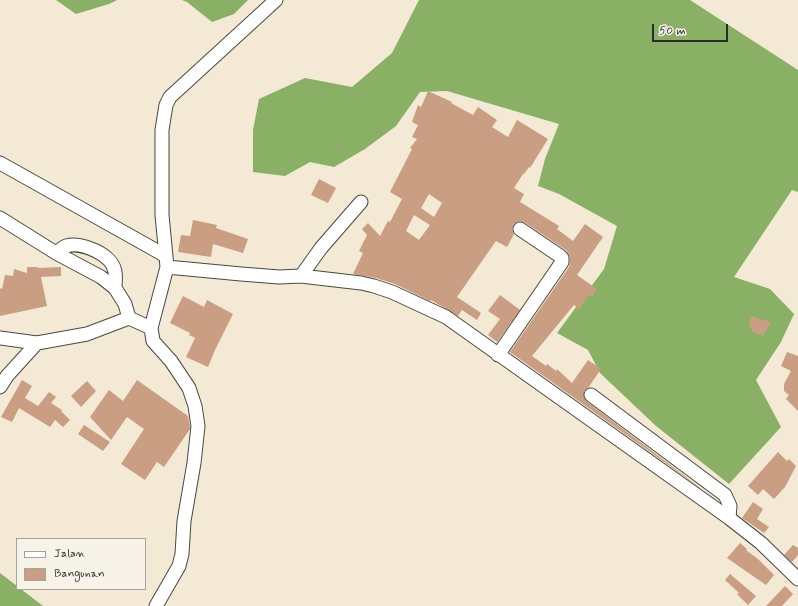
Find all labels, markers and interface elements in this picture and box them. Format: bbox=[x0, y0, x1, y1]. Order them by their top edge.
scale bar bbox=[654, 16, 730, 42]
text: 50 m bbox=[659, 23, 686, 39]
legend bbox=[16, 538, 146, 590]
text: Jalan bbox=[54, 546, 85, 562]
text: Bangunan bbox=[54, 566, 105, 582]

